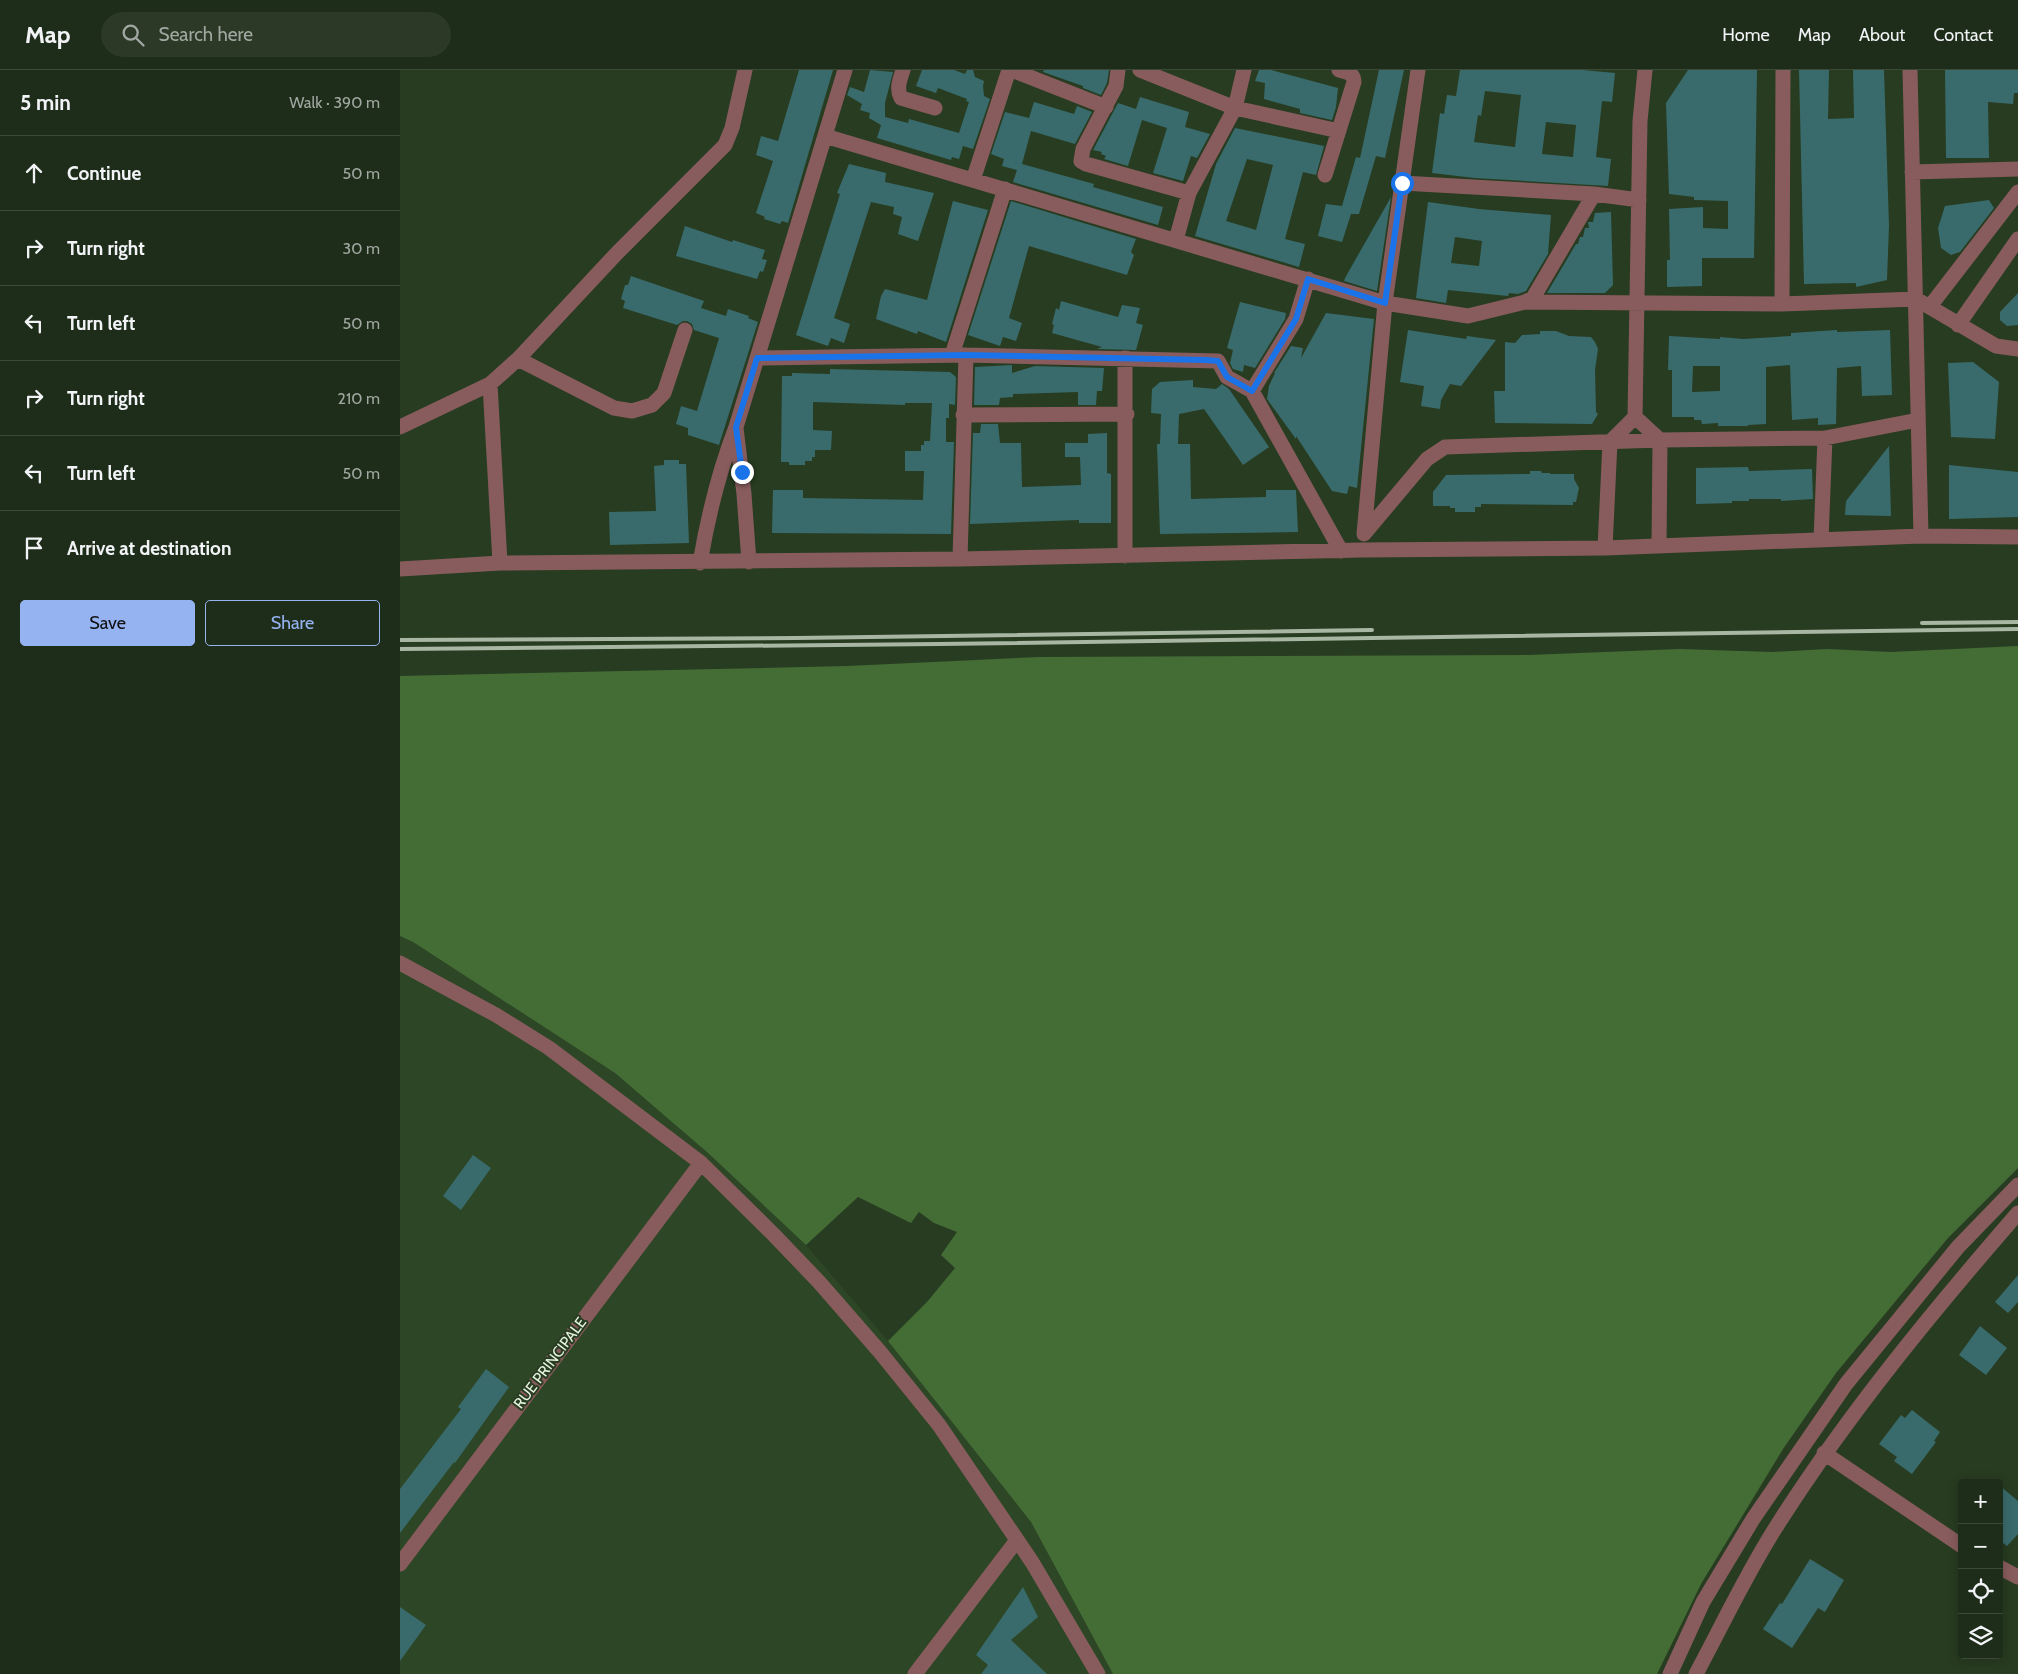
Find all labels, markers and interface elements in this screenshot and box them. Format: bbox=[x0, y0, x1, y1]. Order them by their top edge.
search box bbox=[101, 12, 451, 57]
text: Map bbox=[25, 20, 71, 49]
icon: search bbox=[119, 21, 147, 49]
text: Search here bbox=[159, 23, 253, 46]
text: Home bbox=[1722, 24, 1770, 46]
text: Map bbox=[1798, 24, 1831, 46]
text: About bbox=[1859, 24, 1905, 46]
text: Contact bbox=[1933, 24, 1993, 46]
text: 5 min bbox=[20, 90, 71, 115]
text: Walk · 390 m bbox=[289, 93, 380, 112]
icon: ahead bbox=[20, 159, 48, 187]
text: Continue bbox=[67, 162, 141, 185]
text: 50 m bbox=[343, 164, 380, 183]
route start bbox=[1391, 172, 1414, 195]
icon: right bbox=[20, 234, 48, 262]
text: Turn right bbox=[67, 237, 145, 260]
text: 30 m bbox=[343, 239, 380, 258]
icon: left bbox=[20, 309, 48, 337]
text: Turn left bbox=[67, 312, 135, 335]
text: 50 m bbox=[343, 314, 380, 333]
icon: right bbox=[20, 384, 48, 412]
text: Turn right bbox=[67, 387, 145, 410]
text: 210 m bbox=[338, 389, 380, 408]
icon: left bbox=[20, 459, 48, 487]
route end bbox=[731, 461, 754, 484]
text: Turn left bbox=[67, 462, 135, 485]
text: 50 m bbox=[343, 464, 380, 483]
icon: arrive bbox=[20, 534, 48, 562]
text: Arrive at destination bbox=[67, 537, 231, 560]
button: Save bbox=[20, 600, 195, 646]
button: Share bbox=[205, 600, 380, 646]
street label: RUE PRINCIPALE bbox=[510, 1314, 590, 1412]
map controls bbox=[1958, 1479, 2003, 1659]
button: + bbox=[1958, 1479, 2003, 1524]
button: − bbox=[1958, 1524, 2003, 1569]
button: locate bbox=[1958, 1569, 2003, 1614]
button: layers bbox=[1958, 1614, 2003, 1659]

